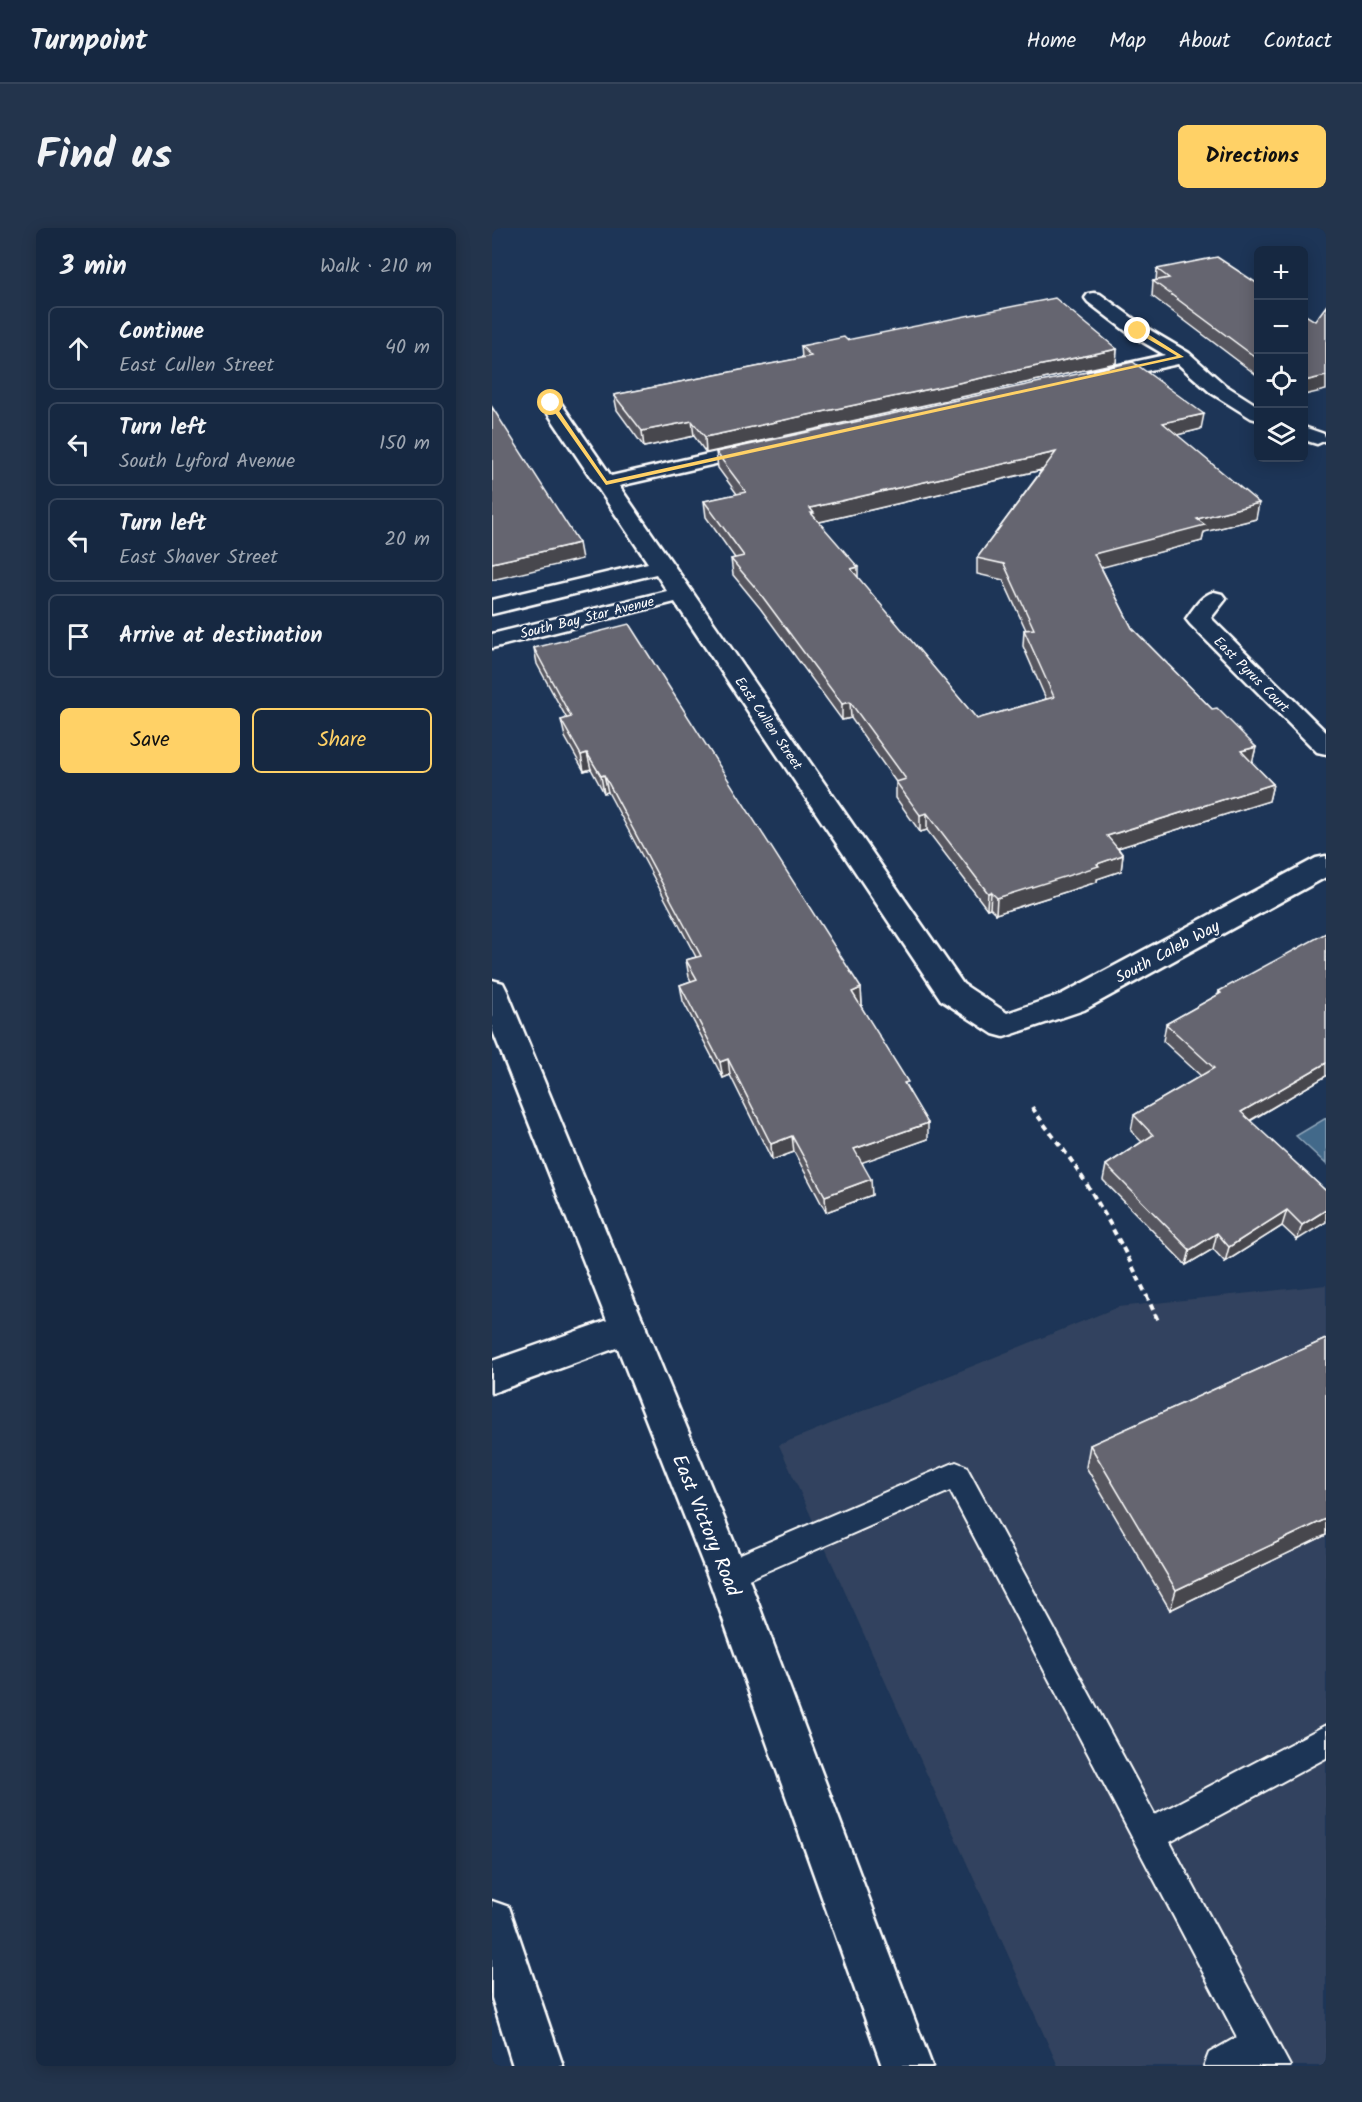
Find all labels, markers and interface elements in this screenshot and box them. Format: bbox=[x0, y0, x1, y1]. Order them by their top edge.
text: Turnpoint bbox=[30, 19, 148, 64]
text: Home bbox=[1027, 25, 1076, 58]
text: Map bbox=[1109, 25, 1146, 58]
text: About bbox=[1179, 25, 1230, 58]
text: Contact bbox=[1263, 25, 1332, 58]
text: Find us bbox=[36, 123, 172, 190]
button: Directions bbox=[1178, 125, 1326, 188]
text: 3 min bbox=[60, 246, 127, 288]
map controls bbox=[1254, 246, 1308, 462]
button: + bbox=[1254, 246, 1308, 300]
text: Walk · 210 m bbox=[320, 251, 432, 283]
button: − bbox=[1254, 300, 1308, 354]
text: Continue bbox=[119, 315, 204, 350]
route end bbox=[1124, 317, 1150, 343]
icon: ahead bbox=[62, 332, 95, 365]
text: 40 m bbox=[385, 332, 430, 364]
text: East Cullen Street bbox=[119, 350, 274, 382]
button: locate bbox=[1254, 354, 1308, 408]
route start bbox=[537, 389, 563, 415]
button: layers bbox=[1254, 408, 1308, 462]
text: Turn left bbox=[119, 411, 206, 446]
icon: left bbox=[62, 428, 95, 461]
text: 150 m bbox=[379, 428, 430, 460]
text: South Lyford Avenue bbox=[119, 446, 295, 478]
text: Turn left bbox=[119, 507, 206, 542]
icon: left bbox=[62, 524, 95, 557]
text: 20 m bbox=[384, 524, 430, 556]
text: East Shaver Street bbox=[119, 542, 278, 574]
street label: South Bay Star Avenue bbox=[518, 590, 657, 645]
text: Arrive at destination bbox=[119, 619, 322, 654]
icon: arrive bbox=[62, 620, 95, 653]
street label: East Pyrus Court bbox=[1208, 631, 1295, 718]
street label: East Cullen Street bbox=[729, 672, 808, 775]
button: Save bbox=[60, 708, 240, 773]
button: Share bbox=[252, 708, 432, 773]
street label: South Caleb Way bbox=[1111, 914, 1225, 990]
street label: East Victory Road bbox=[662, 1450, 749, 1602]

